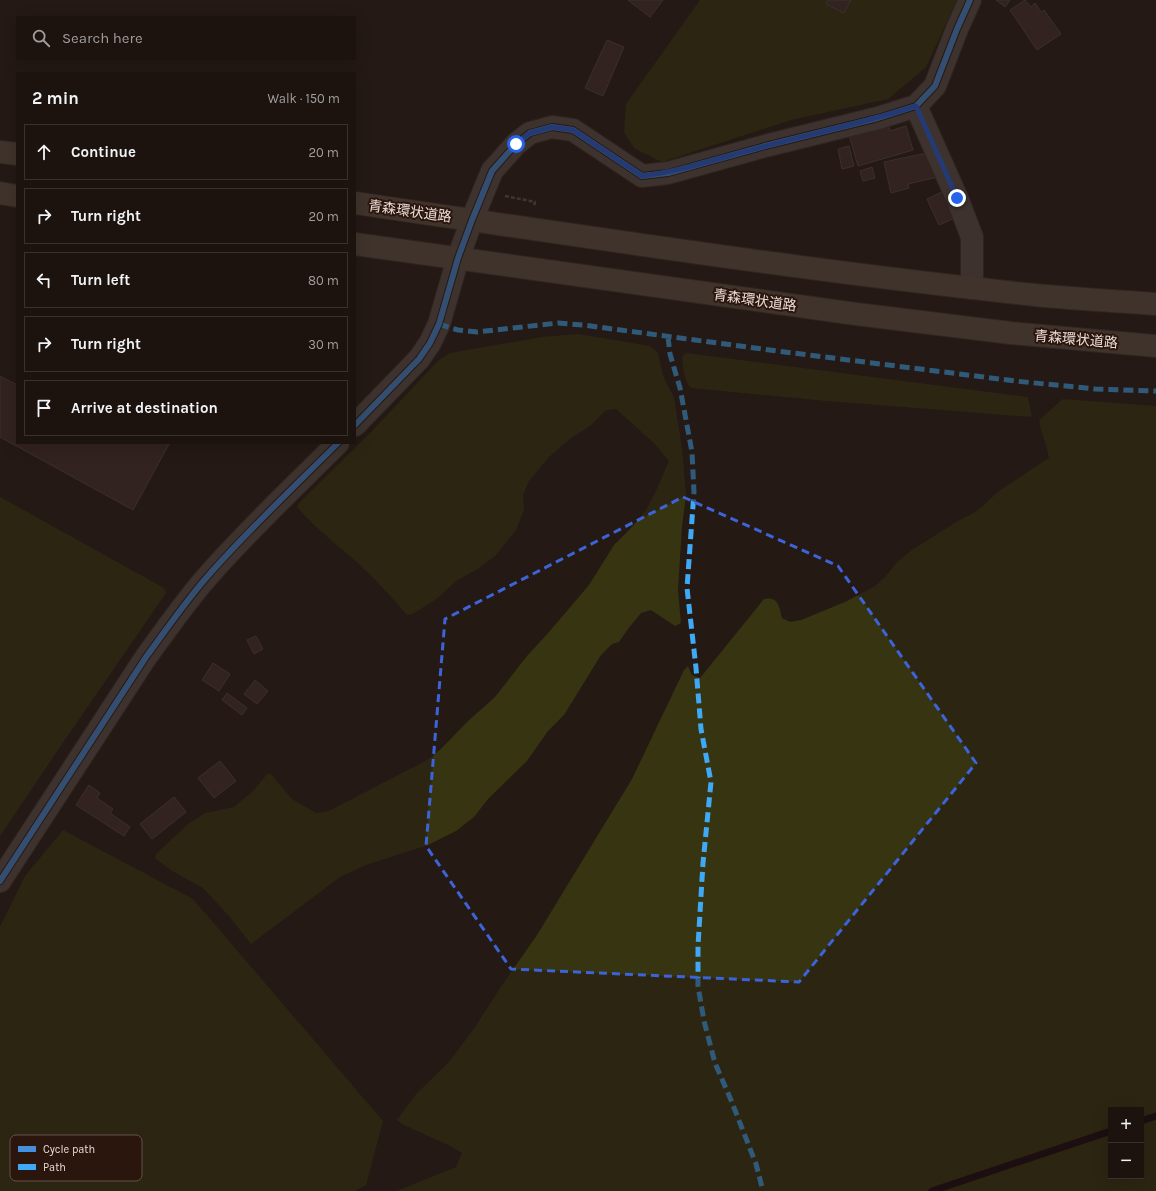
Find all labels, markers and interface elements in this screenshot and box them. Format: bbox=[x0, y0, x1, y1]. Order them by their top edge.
search box bbox=[16, 16, 356, 60]
icon: search bbox=[30, 27, 52, 49]
text: Search here bbox=[62, 29, 143, 47]
text: 2 min bbox=[32, 88, 79, 108]
text: Walk · 150 m bbox=[268, 91, 340, 106]
route start bbox=[507, 135, 525, 153]
icon: ahead bbox=[33, 141, 55, 163]
text: Continue bbox=[71, 143, 136, 161]
text: 20 m bbox=[309, 145, 339, 160]
route end bbox=[948, 189, 966, 207]
street label: 青森環状道路 bbox=[367, 197, 453, 226]
icon: right bbox=[33, 205, 55, 227]
text: Turn right bbox=[71, 207, 141, 225]
text: 20 m bbox=[309, 209, 339, 224]
icon: left bbox=[33, 269, 55, 291]
text: Turn left bbox=[71, 271, 130, 289]
text: 80 m bbox=[308, 273, 339, 288]
street label: 青森環状道路 bbox=[712, 286, 798, 315]
street label: 青森環状道路 bbox=[1033, 327, 1119, 352]
icon: right bbox=[33, 333, 55, 355]
text: Turn right bbox=[71, 335, 141, 353]
text: 30 m bbox=[308, 337, 339, 352]
icon: arrive bbox=[33, 397, 55, 419]
text: Arrive at destination bbox=[71, 399, 218, 417]
map controls bbox=[1108, 1107, 1144, 1179]
button: + bbox=[1108, 1107, 1144, 1143]
legend bbox=[10, 1135, 142, 1181]
text: Cycle path bbox=[43, 1143, 95, 1156]
button: − bbox=[1108, 1143, 1144, 1179]
text: Path bbox=[43, 1161, 66, 1174]

